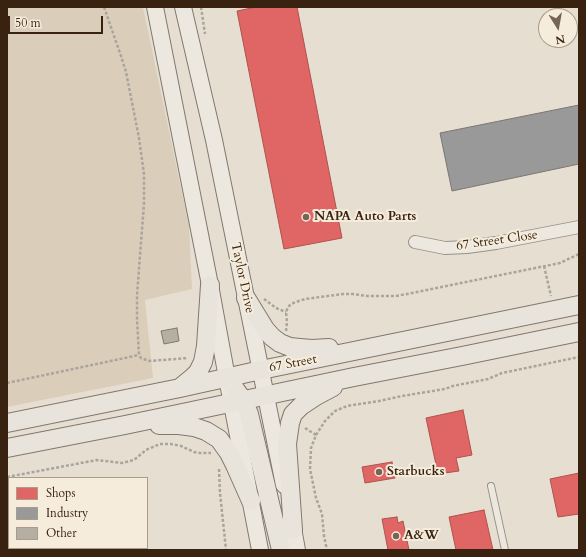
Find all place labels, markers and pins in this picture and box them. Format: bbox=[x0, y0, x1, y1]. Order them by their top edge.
place label: NAPA Auto Parts bbox=[314, 209, 416, 225]
marker: NAPA Auto Parts bbox=[301, 212, 311, 222]
place label: Starbucks bbox=[387, 464, 444, 480]
marker: Starbucks bbox=[374, 467, 384, 477]
place label: A&W bbox=[404, 528, 439, 544]
marker: A&W bbox=[391, 531, 401, 541]

